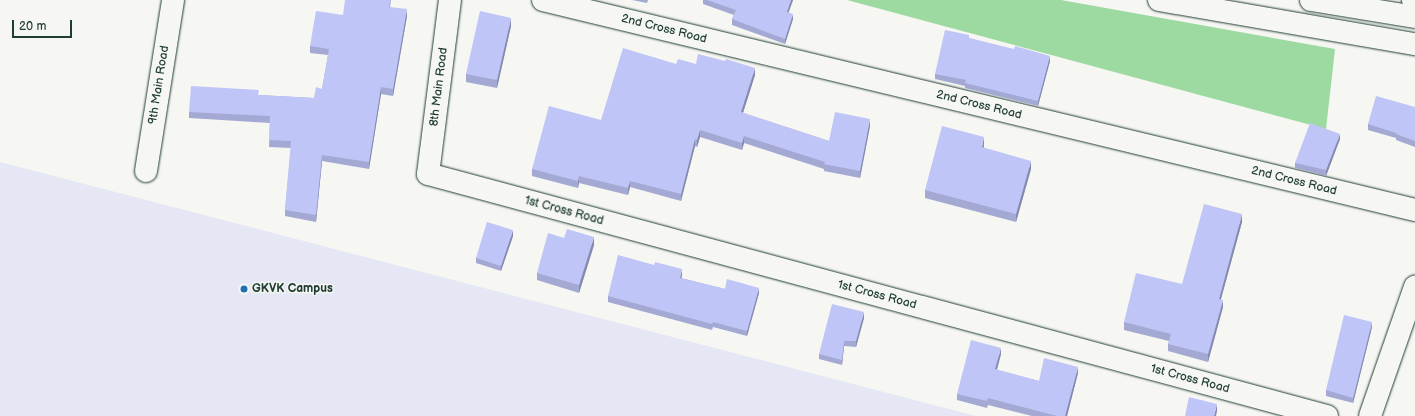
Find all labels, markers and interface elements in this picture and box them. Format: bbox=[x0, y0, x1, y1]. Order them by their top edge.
street label: 2nd Cross Road bbox=[620, 11, 708, 47]
scale bar bbox=[14, 12, 74, 38]
text: 20 m bbox=[19, 19, 46, 34]
street label: 9th Main Road bbox=[146, 45, 172, 125]
street label: 8th Main Road bbox=[427, 47, 451, 127]
street label: 2nd Cross Road bbox=[935, 87, 1023, 123]
street label: 2nd Cross Road bbox=[1250, 163, 1338, 199]
street label: 1st Cross Road bbox=[523, 194, 605, 228]
street label: 1st Cross Road bbox=[836, 278, 918, 312]
place label: GKVK Campus bbox=[252, 282, 333, 296]
marker: GKVK Campus bbox=[239, 284, 249, 294]
street label: 1st Cross Road bbox=[1149, 362, 1231, 396]

